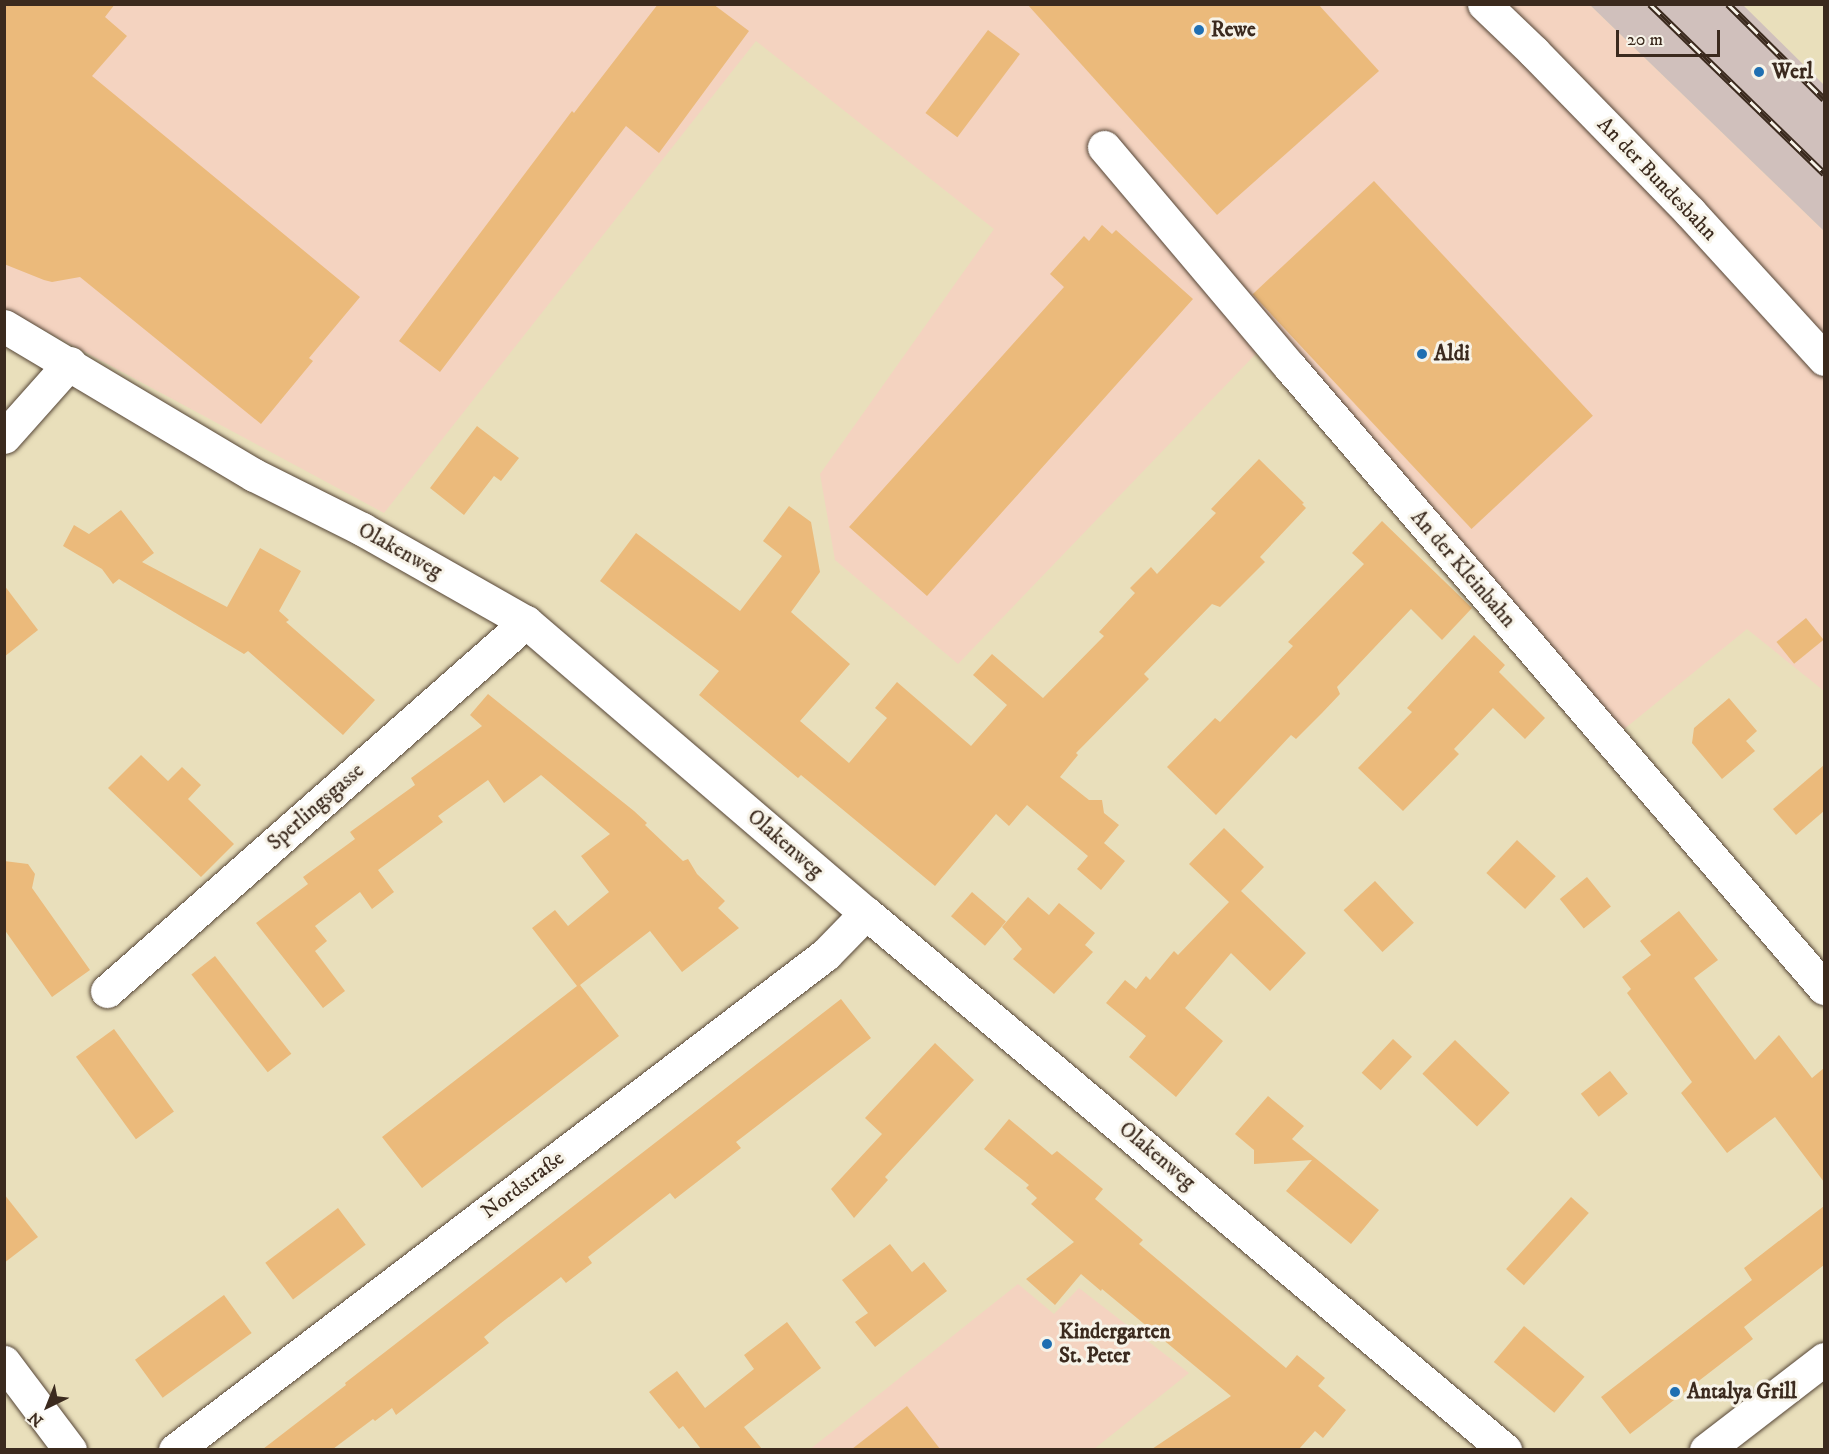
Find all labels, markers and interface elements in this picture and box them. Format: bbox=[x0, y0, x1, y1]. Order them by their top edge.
place label: Rewe bbox=[1211, 17, 1256, 43]
scale bar bbox=[1619, 18, 1722, 56]
marker: Rewe bbox=[1192, 23, 1206, 37]
text: 20 m bbox=[1627, 29, 1663, 51]
place label: Werl bbox=[1772, 59, 1813, 85]
marker: Werl bbox=[1750, 63, 1768, 81]
street label: An der Bundesbahn bbox=[1592, 112, 1722, 246]
place label: Aldi bbox=[1434, 341, 1470, 367]
marker: Aldi bbox=[1415, 347, 1429, 361]
street label: An der Kleinbahn bbox=[1405, 505, 1521, 633]
street label: Olakenweg bbox=[354, 518, 446, 584]
street label: Sperlingsgasse bbox=[263, 758, 369, 856]
street label: Olakenweg bbox=[742, 804, 828, 884]
street label: Olakenweg bbox=[1114, 1117, 1200, 1195]
street label: Nordstraße bbox=[477, 1146, 569, 1224]
place label: Kindergarten St. Peter bbox=[1059, 1319, 1170, 1369]
marker: Kindergarten St. Peter bbox=[1040, 1337, 1054, 1351]
north arrow bbox=[18, 1376, 78, 1436]
place label: Antalya Grill bbox=[1687, 1379, 1797, 1405]
marker: Antalya Grill bbox=[1668, 1385, 1682, 1399]
text: N bbox=[24, 1407, 47, 1431]

